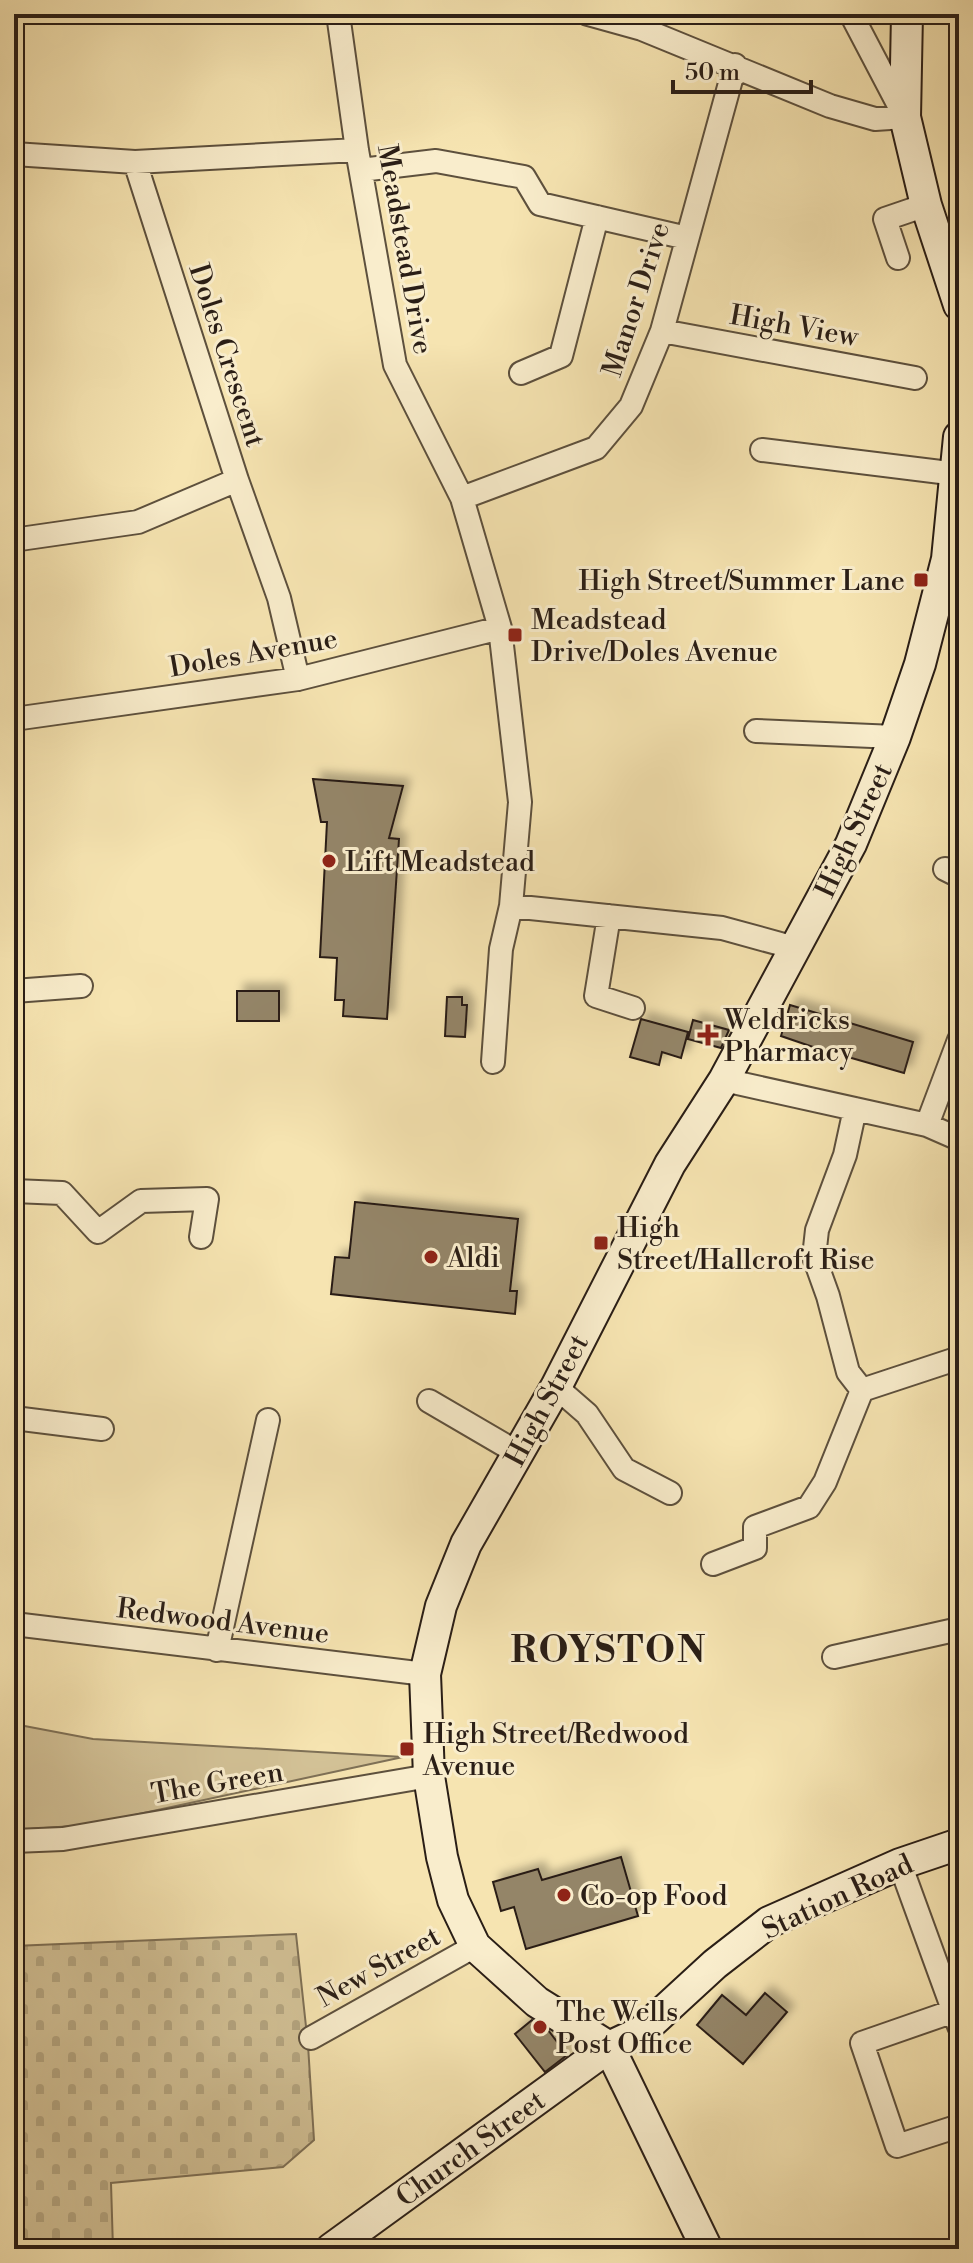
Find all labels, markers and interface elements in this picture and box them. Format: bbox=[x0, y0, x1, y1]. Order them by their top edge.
scale bar bbox=[673, 44, 811, 94]
text: 50 m bbox=[685, 58, 740, 88]
street label: Meadstead Drive bbox=[369, 142, 440, 357]
street label: Manor Drive bbox=[595, 218, 678, 381]
street label: Doles Crescent bbox=[181, 260, 273, 451]
street label: High View bbox=[727, 298, 861, 355]
place label: High Street/Summer Lane bbox=[578, 564, 905, 599]
marker: High Street/Summer Lane bbox=[912, 571, 930, 589]
place label: Meadstead Drive/Doles Avenue bbox=[531, 603, 778, 670]
street label: Doles Avenue bbox=[166, 621, 340, 685]
marker: Meadstead Drive/Doles Avenue bbox=[506, 626, 524, 644]
street label: High Street bbox=[808, 758, 901, 904]
place label: Lift Meadstead bbox=[345, 845, 535, 880]
marker: Lift Meadstead bbox=[320, 852, 338, 870]
place label: Weldricks Pharmacy bbox=[723, 1003, 854, 1070]
marker: Weldricks Pharmacy bbox=[699, 1026, 717, 1044]
place label: High Street/Hallcroft Rise bbox=[617, 1211, 875, 1278]
marker: High Street/Hallcroft Rise bbox=[592, 1234, 610, 1252]
place label: Aldi bbox=[446, 1241, 500, 1276]
marker: Aldi bbox=[422, 1248, 440, 1266]
street label: High Street bbox=[498, 1329, 597, 1473]
street label: Redwood Avenue bbox=[115, 1591, 331, 1652]
district label: ROYSTON bbox=[511, 1629, 707, 1674]
place label: High Street/Redwood Avenue bbox=[422, 1717, 689, 1784]
marker: High Street/Redwood Avenue bbox=[398, 1740, 416, 1758]
street label: The Green bbox=[149, 1755, 286, 1812]
street label: Station Road bbox=[756, 1847, 919, 1948]
place label: Co-op Food bbox=[580, 1879, 728, 1914]
marker: Co-op Food bbox=[555, 1886, 573, 1904]
street label: New Street bbox=[311, 1919, 447, 2016]
place label: The Wells Post Office bbox=[556, 1995, 692, 2062]
marker: The Wells Post Office bbox=[531, 2018, 549, 2036]
street label: Church Street bbox=[389, 2083, 552, 2215]

